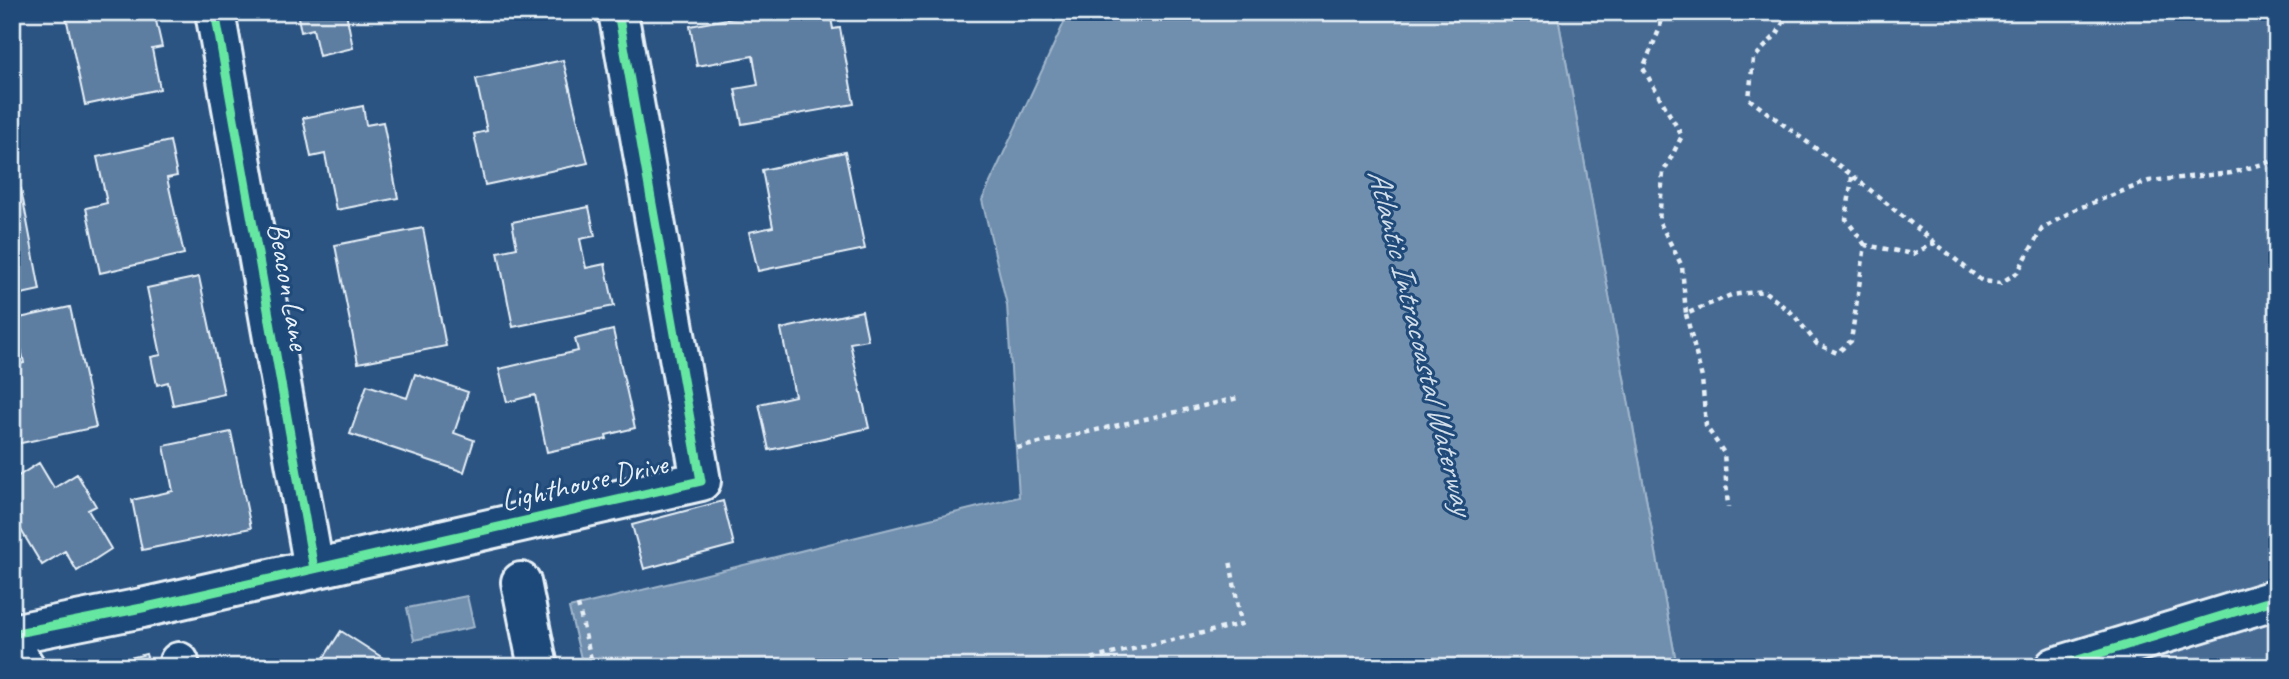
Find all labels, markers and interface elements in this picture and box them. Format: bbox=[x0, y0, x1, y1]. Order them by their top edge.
water label: Atlantic Intracoastal Waterway bbox=[1358, 165, 1485, 522]
street label: Beacon Lane bbox=[259, 219, 319, 355]
street label: Lighthouse Drive bbox=[497, 444, 673, 520]

